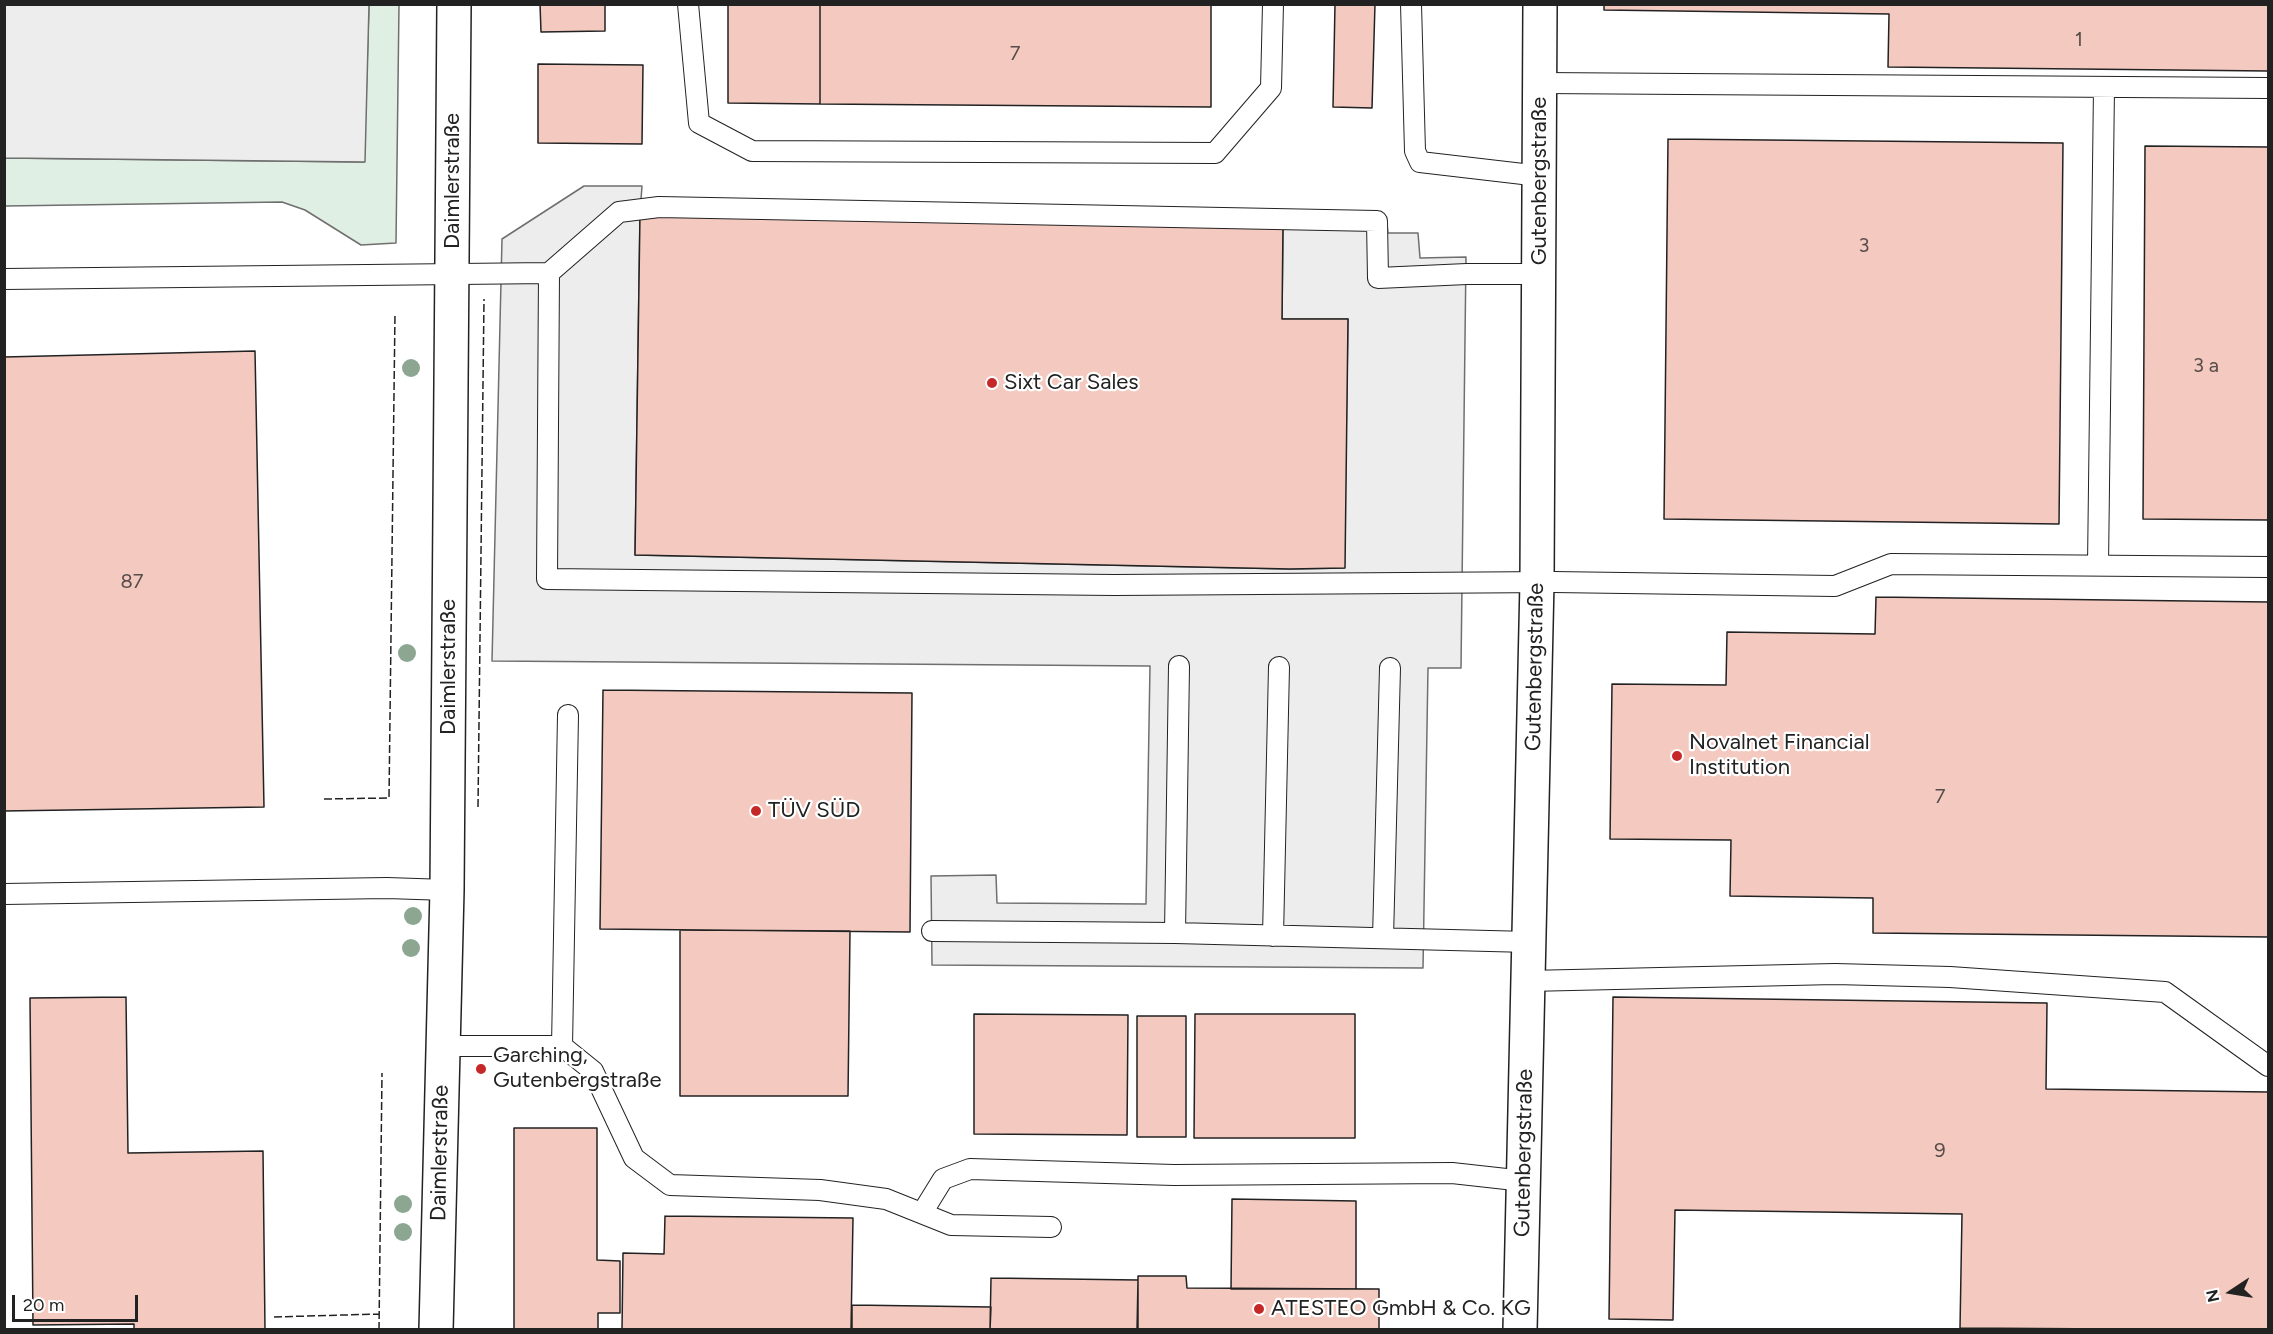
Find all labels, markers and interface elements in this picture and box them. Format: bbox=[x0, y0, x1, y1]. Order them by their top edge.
house number: 1 bbox=[2075, 28, 2083, 52]
house number: 7 bbox=[1010, 42, 1020, 66]
street label: Gutenbergstraße bbox=[1527, 97, 1553, 265]
street label: Daimlerstraße bbox=[440, 113, 466, 249]
house number: 3 bbox=[1859, 234, 1869, 258]
house number: 3 a bbox=[2193, 354, 2219, 378]
place label: Sixt Car Sales bbox=[1004, 370, 1139, 396]
marker: Sixt Car Sales bbox=[985, 376, 999, 390]
house number: 87 bbox=[120, 570, 144, 594]
street label: Gutenbergstraße bbox=[1520, 583, 1550, 751]
street label: Daimlerstraße bbox=[436, 599, 462, 735]
place label: Novalnet Financial Institution bbox=[1689, 730, 1870, 782]
marker: Novalnet Financial Institution bbox=[1670, 749, 1684, 763]
house number: 7 bbox=[1935, 785, 1945, 809]
place label: TÜV SÜD bbox=[768, 798, 860, 824]
marker: TÜV SÜD bbox=[749, 804, 763, 818]
place label: Garching, Gutenbergstraße bbox=[493, 1043, 661, 1094]
marker: Garching, Gutenbergstraße bbox=[474, 1062, 488, 1076]
street label: Gutenbergstraße bbox=[1509, 1069, 1539, 1237]
street label: Daimlerstraße bbox=[426, 1085, 454, 1221]
house number: 9 bbox=[1934, 1139, 1946, 1163]
north arrow bbox=[2201, 1262, 2261, 1322]
scale bar bbox=[15, 1283, 141, 1321]
text: N bbox=[2202, 1288, 2223, 1304]
text: 20 m bbox=[23, 1294, 64, 1316]
place label: ATESTEO GmbH & Co. KG bbox=[1271, 1296, 1531, 1322]
marker: ATESTEO GmbH & Co. KG bbox=[1252, 1302, 1266, 1316]

